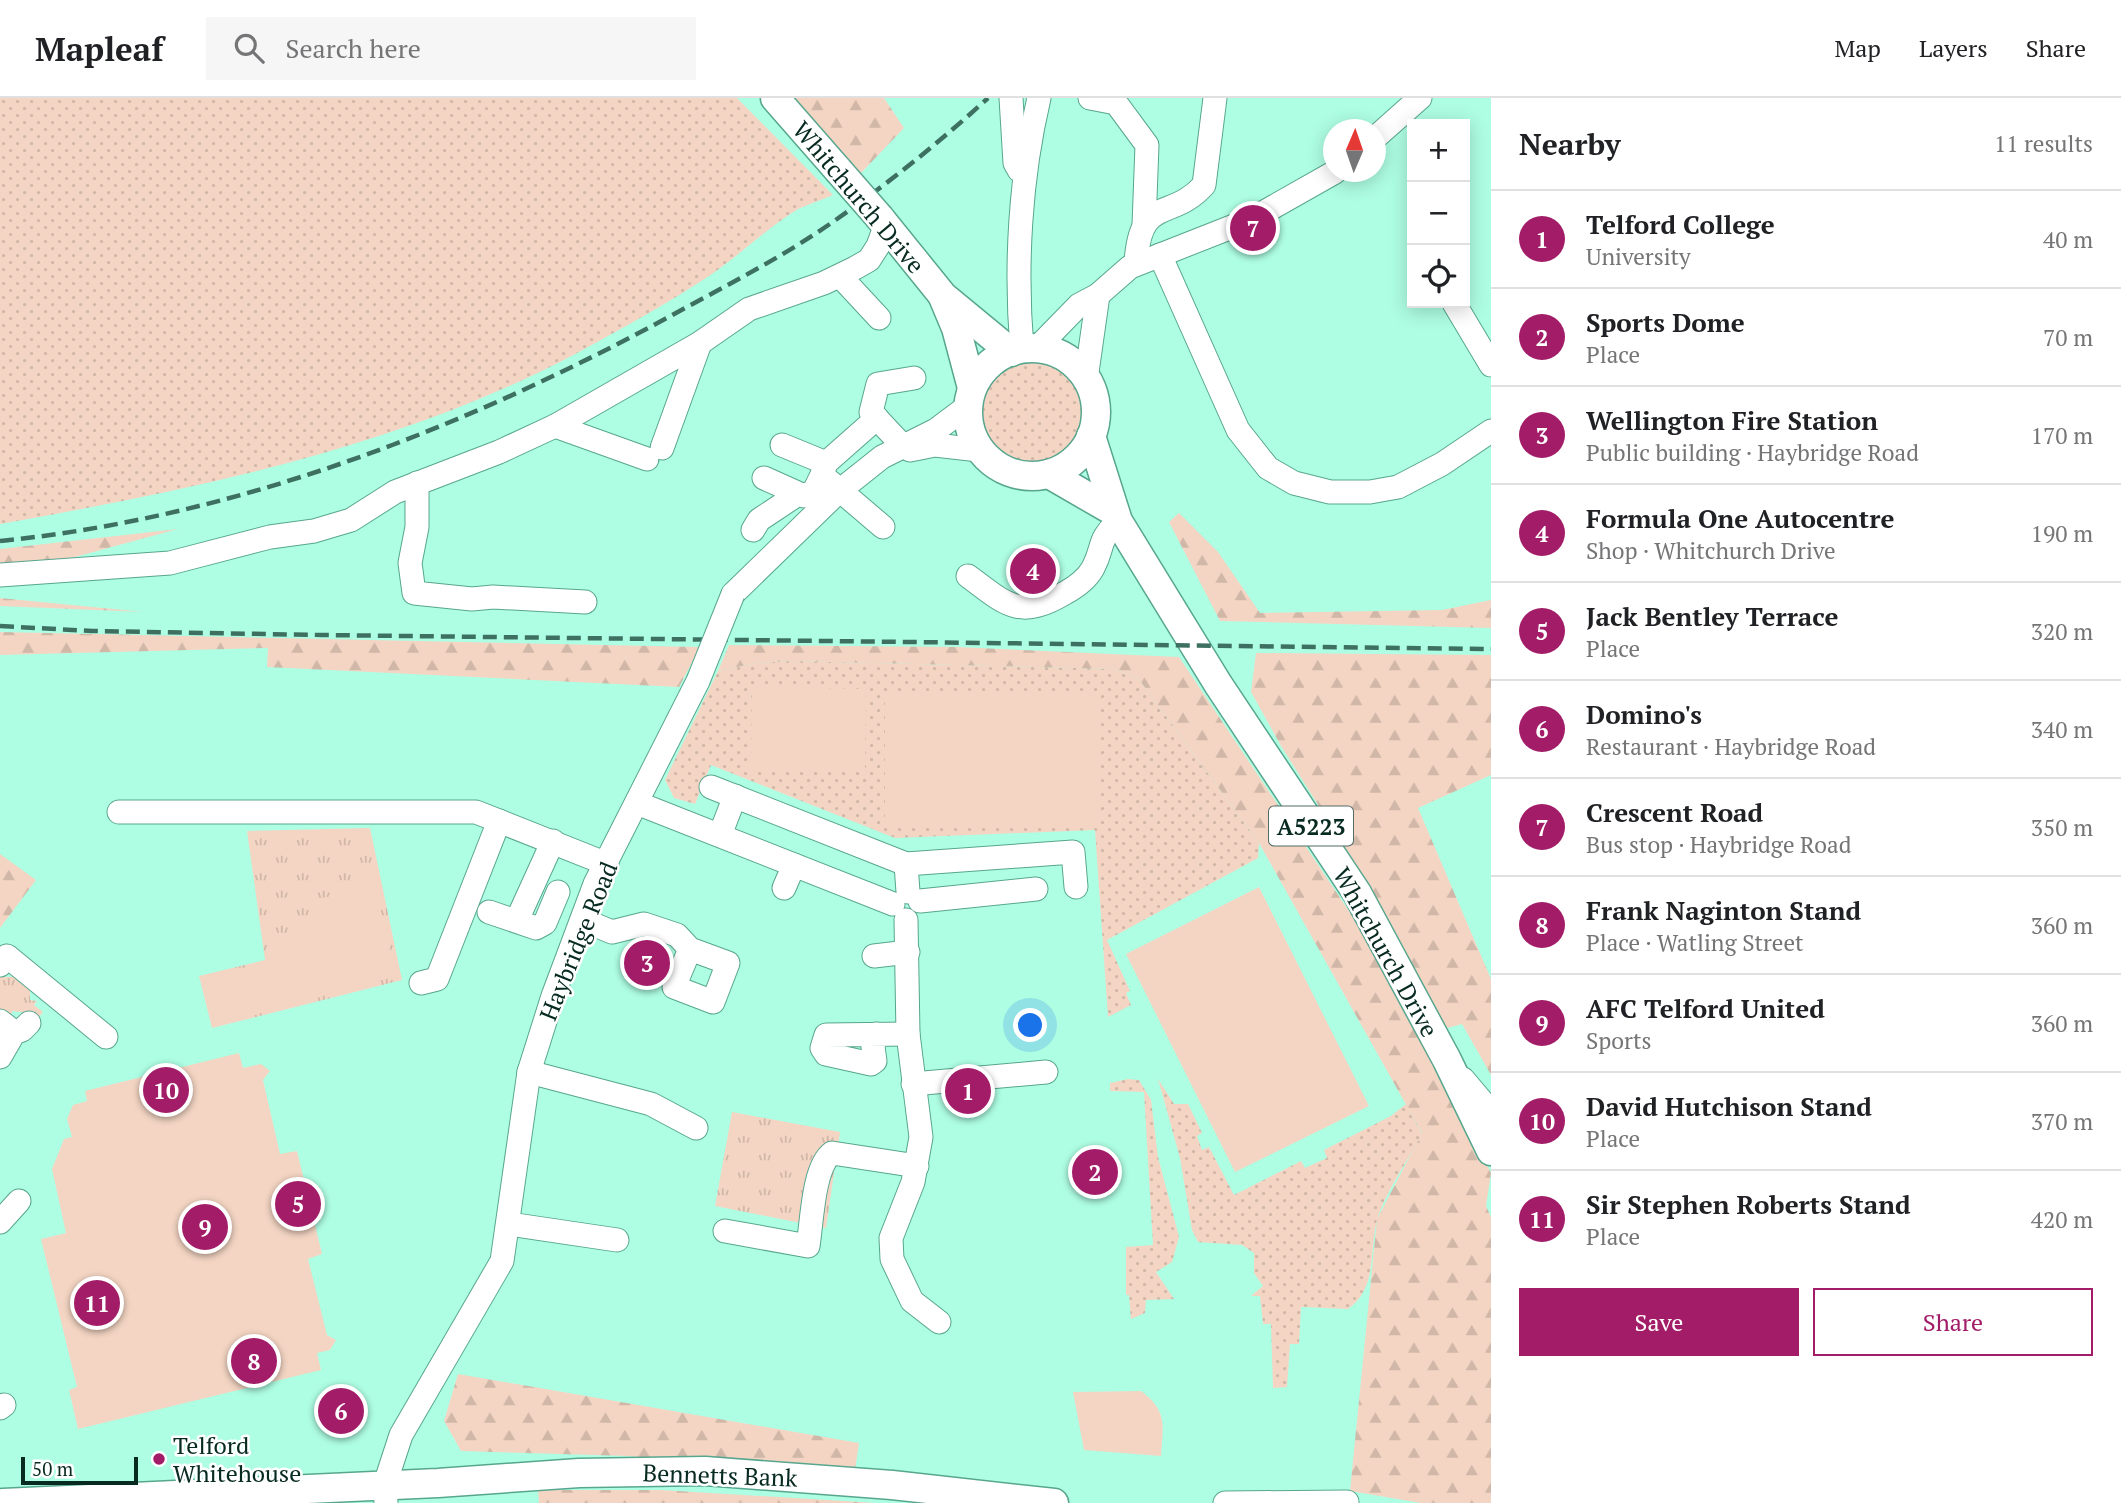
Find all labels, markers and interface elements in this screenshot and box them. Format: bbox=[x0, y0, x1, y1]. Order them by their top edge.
search box bbox=[206, 17, 696, 80]
text: Mapleaf bbox=[35, 27, 164, 70]
icon: search bbox=[230, 29, 268, 67]
text: Search here bbox=[286, 31, 421, 65]
text: Map bbox=[1834, 32, 1881, 64]
text: Layers bbox=[1919, 32, 1988, 64]
text: Share bbox=[2026, 32, 2086, 64]
street label: Whitchurch Drive bbox=[786, 114, 932, 280]
north arrow bbox=[1323, 119, 1386, 182]
map controls bbox=[1407, 119, 1470, 308]
button: + bbox=[1407, 119, 1470, 182]
text: Nearby bbox=[1519, 124, 1621, 164]
text: 11 results bbox=[1994, 128, 2093, 159]
button: − bbox=[1407, 182, 1470, 245]
pin: 7 bbox=[1230, 202, 1276, 254]
text: Telford College bbox=[1586, 207, 1775, 241]
text: 1 bbox=[1536, 224, 1549, 255]
text: 40 m bbox=[2043, 224, 2093, 255]
text: University bbox=[1586, 241, 1691, 272]
button: locate bbox=[1407, 245, 1470, 308]
text: Sports Dome bbox=[1586, 305, 1745, 339]
text: 2 bbox=[1536, 322, 1549, 353]
text: 70 m bbox=[2043, 322, 2093, 353]
text: Place bbox=[1586, 339, 1640, 370]
text: Wellington Fire Station bbox=[1586, 403, 1878, 437]
text: 3 bbox=[1536, 420, 1549, 451]
text: 170 m bbox=[2031, 420, 2093, 451]
text: Public building · Haybridge Road bbox=[1586, 437, 1919, 468]
text: Formula One Autocentre bbox=[1586, 501, 1894, 535]
text: 4 bbox=[1536, 518, 1549, 549]
text: 190 m bbox=[2031, 518, 2093, 549]
text: Shop · Whitchurch Drive bbox=[1586, 535, 1836, 566]
pin: 4 bbox=[1010, 545, 1056, 597]
text: Jack Bentley Terrace bbox=[1586, 599, 1839, 633]
text: 5 bbox=[1536, 616, 1549, 647]
text: 320 m bbox=[2031, 616, 2093, 647]
text: Place bbox=[1586, 633, 1640, 664]
text: Domino's bbox=[1586, 697, 1702, 731]
text: 6 bbox=[1536, 714, 1549, 745]
text: 340 m bbox=[2031, 714, 2093, 745]
text: Restaurant · Haybridge Road bbox=[1586, 731, 1876, 762]
text: Crescent Road bbox=[1586, 795, 1763, 829]
road number: A5223 bbox=[1269, 806, 1353, 846]
text: 7 bbox=[1536, 812, 1549, 843]
text: 350 m bbox=[2031, 812, 2093, 843]
text: Bus stop · Haybridge Road bbox=[1586, 829, 1851, 860]
street label: Haybridge Road bbox=[532, 857, 624, 1025]
street label: Whitchurch Drive bbox=[1326, 861, 1446, 1043]
text: Frank Naginton Stand bbox=[1586, 893, 1861, 927]
text: 8 bbox=[1536, 910, 1549, 941]
text: 360 m bbox=[2031, 910, 2093, 941]
text: Place · Watling Street bbox=[1586, 927, 1804, 958]
pin: 3 bbox=[624, 937, 670, 989]
text: AFC Telford United bbox=[1586, 991, 1825, 1025]
your location bbox=[1013, 1008, 1047, 1042]
text: 9 bbox=[1536, 1008, 1549, 1039]
text: 360 m bbox=[2031, 1008, 2093, 1039]
text: Sports bbox=[1586, 1025, 1651, 1056]
pin: 10 bbox=[143, 1064, 189, 1116]
pin: 1 bbox=[945, 1065, 991, 1117]
text: David Hutchison Stand bbox=[1586, 1089, 1872, 1123]
text: 10 bbox=[1529, 1106, 1555, 1137]
text: 370 m bbox=[2031, 1106, 2093, 1137]
text: Place bbox=[1586, 1123, 1640, 1154]
pin: 2 bbox=[1072, 1146, 1118, 1198]
pin: 5 bbox=[275, 1178, 321, 1230]
text: Sir Stephen Roberts Stand bbox=[1586, 1187, 1911, 1221]
pin: 9 bbox=[182, 1201, 228, 1253]
text: 11 bbox=[1529, 1204, 1555, 1235]
text: 420 m bbox=[2031, 1204, 2093, 1235]
text: Place bbox=[1586, 1221, 1640, 1252]
pin: 11 bbox=[74, 1277, 120, 1329]
button: Save bbox=[1519, 1288, 1799, 1356]
button: Share bbox=[1813, 1288, 2093, 1356]
pin: 8 bbox=[231, 1335, 277, 1387]
pin: 6 bbox=[318, 1385, 364, 1437]
place label: Telford Whitehouse bbox=[173, 1429, 301, 1489]
marker: Telford Whitehouse bbox=[151, 1451, 167, 1467]
scale bar bbox=[21, 1454, 138, 1486]
text: 50 m bbox=[32, 1456, 73, 1481]
street label: Bennetts Bank bbox=[642, 1456, 799, 1494]

